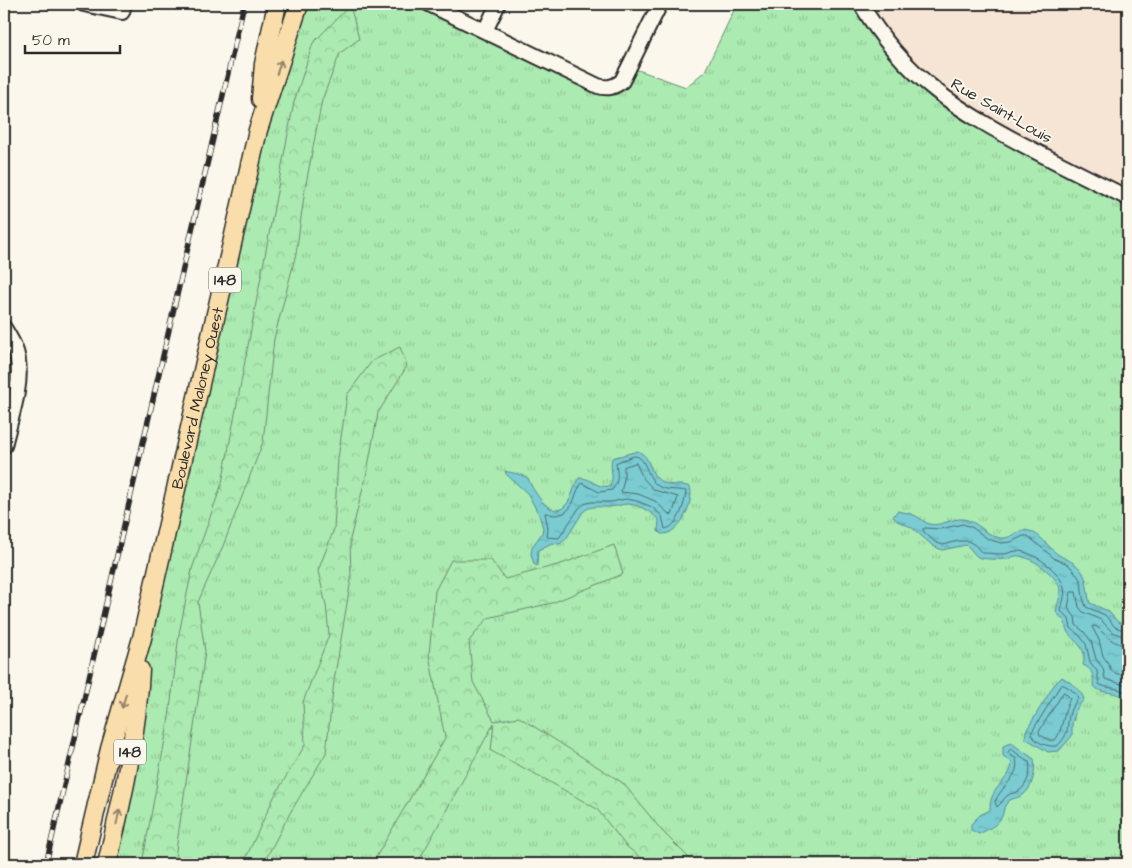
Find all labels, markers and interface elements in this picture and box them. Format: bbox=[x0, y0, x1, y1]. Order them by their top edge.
scale bar bbox=[25, 22, 120, 54]
text: 50 m bbox=[32, 30, 70, 51]
one-way arrow bbox=[275, 59, 284, 75]
street label: Rue Saint-Louis bbox=[947, 73, 1056, 149]
road number: 148 bbox=[209, 268, 241, 292]
street label: Boulevard Maloney Ouest bbox=[166, 304, 229, 491]
one-way arrow bbox=[118, 693, 128, 709]
road number: 148 bbox=[114, 740, 146, 764]
one-way arrow bbox=[113, 809, 123, 825]

